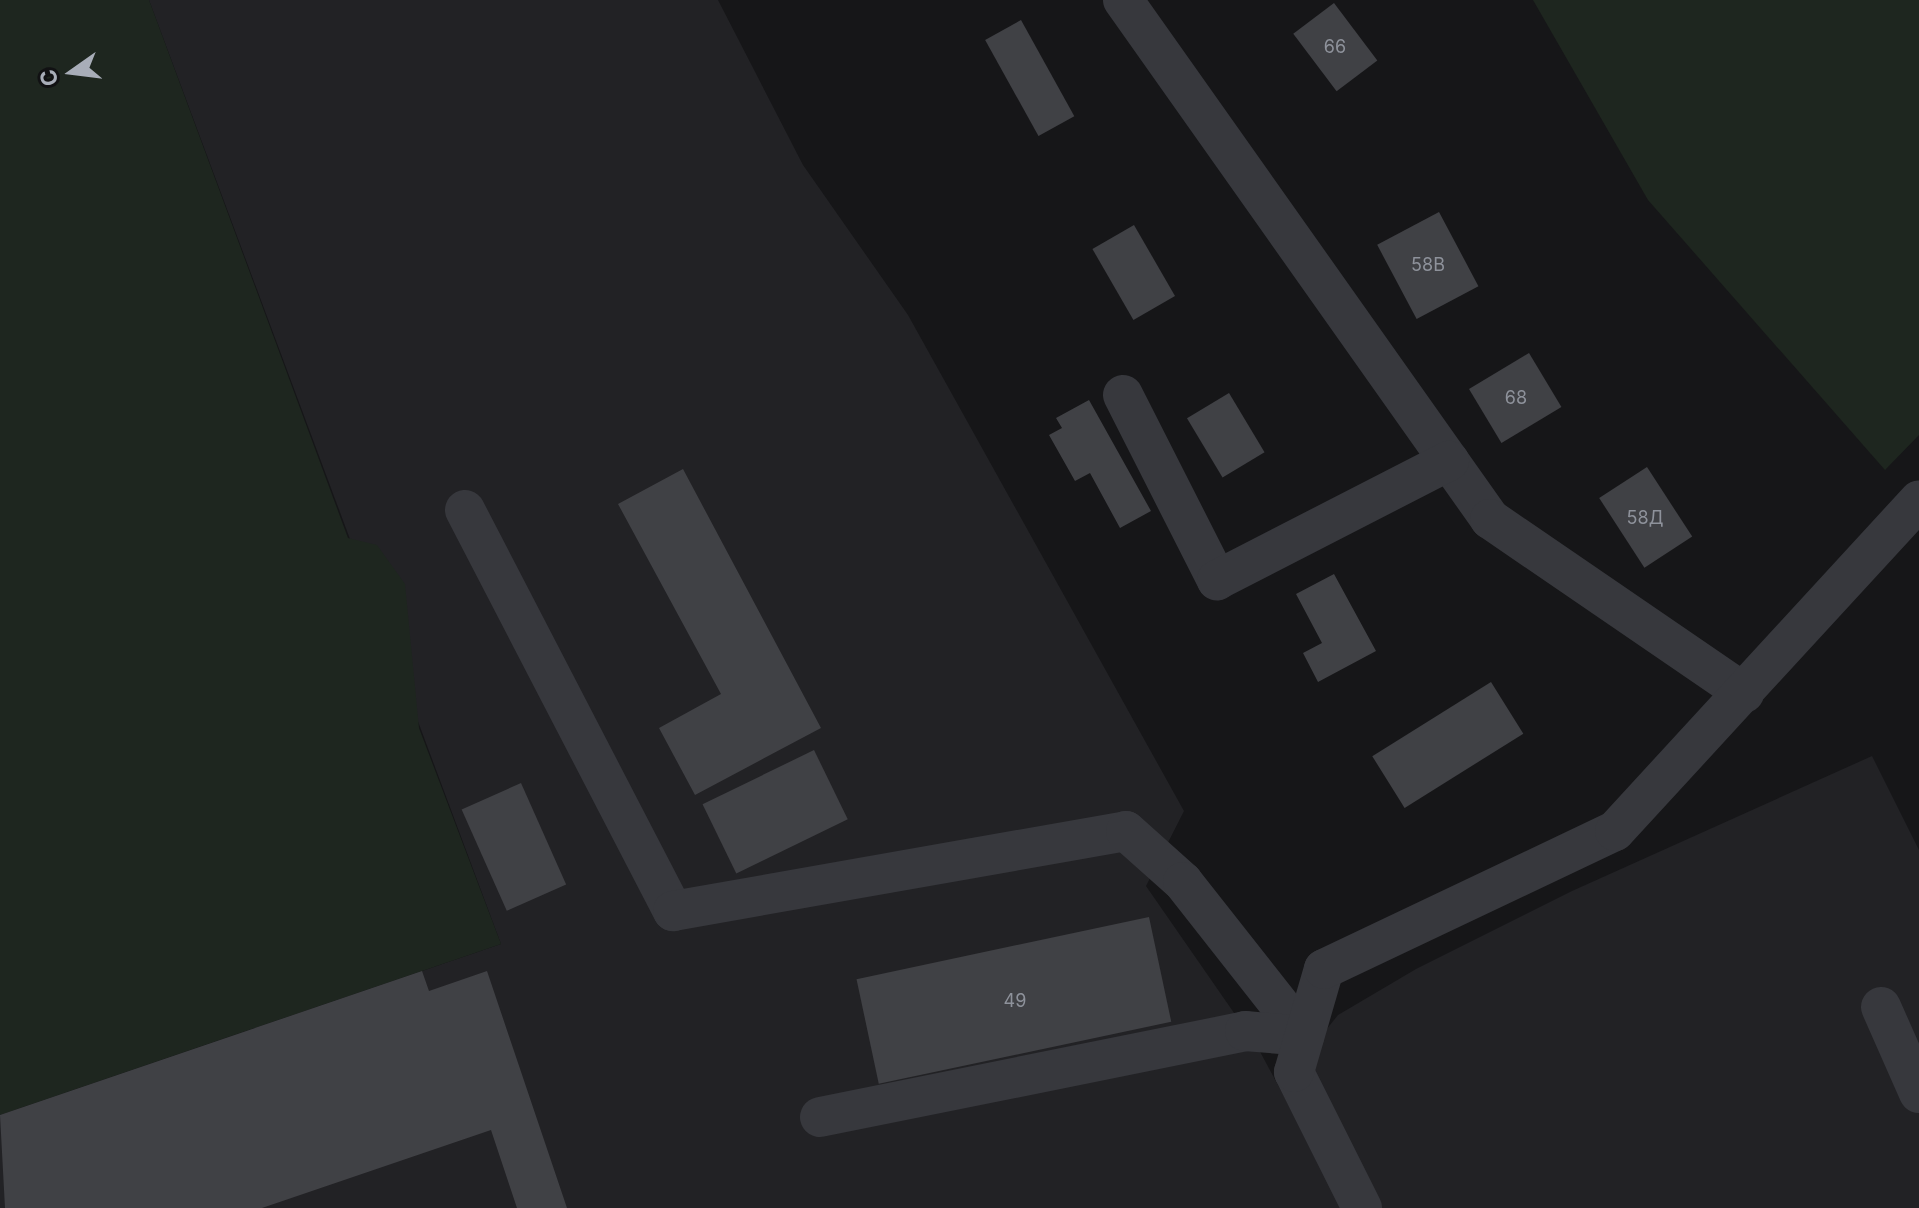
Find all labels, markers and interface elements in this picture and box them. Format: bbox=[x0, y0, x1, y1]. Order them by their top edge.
north arrow bbox=[32, 32, 112, 112]
house number: 66 bbox=[1324, 36, 1346, 58]
text: С bbox=[34, 67, 63, 89]
house number: 58В bbox=[1411, 254, 1445, 276]
house number: 68 bbox=[1505, 387, 1527, 409]
house number: 58Д bbox=[1627, 507, 1663, 529]
house number: 49 bbox=[1004, 990, 1026, 1012]

